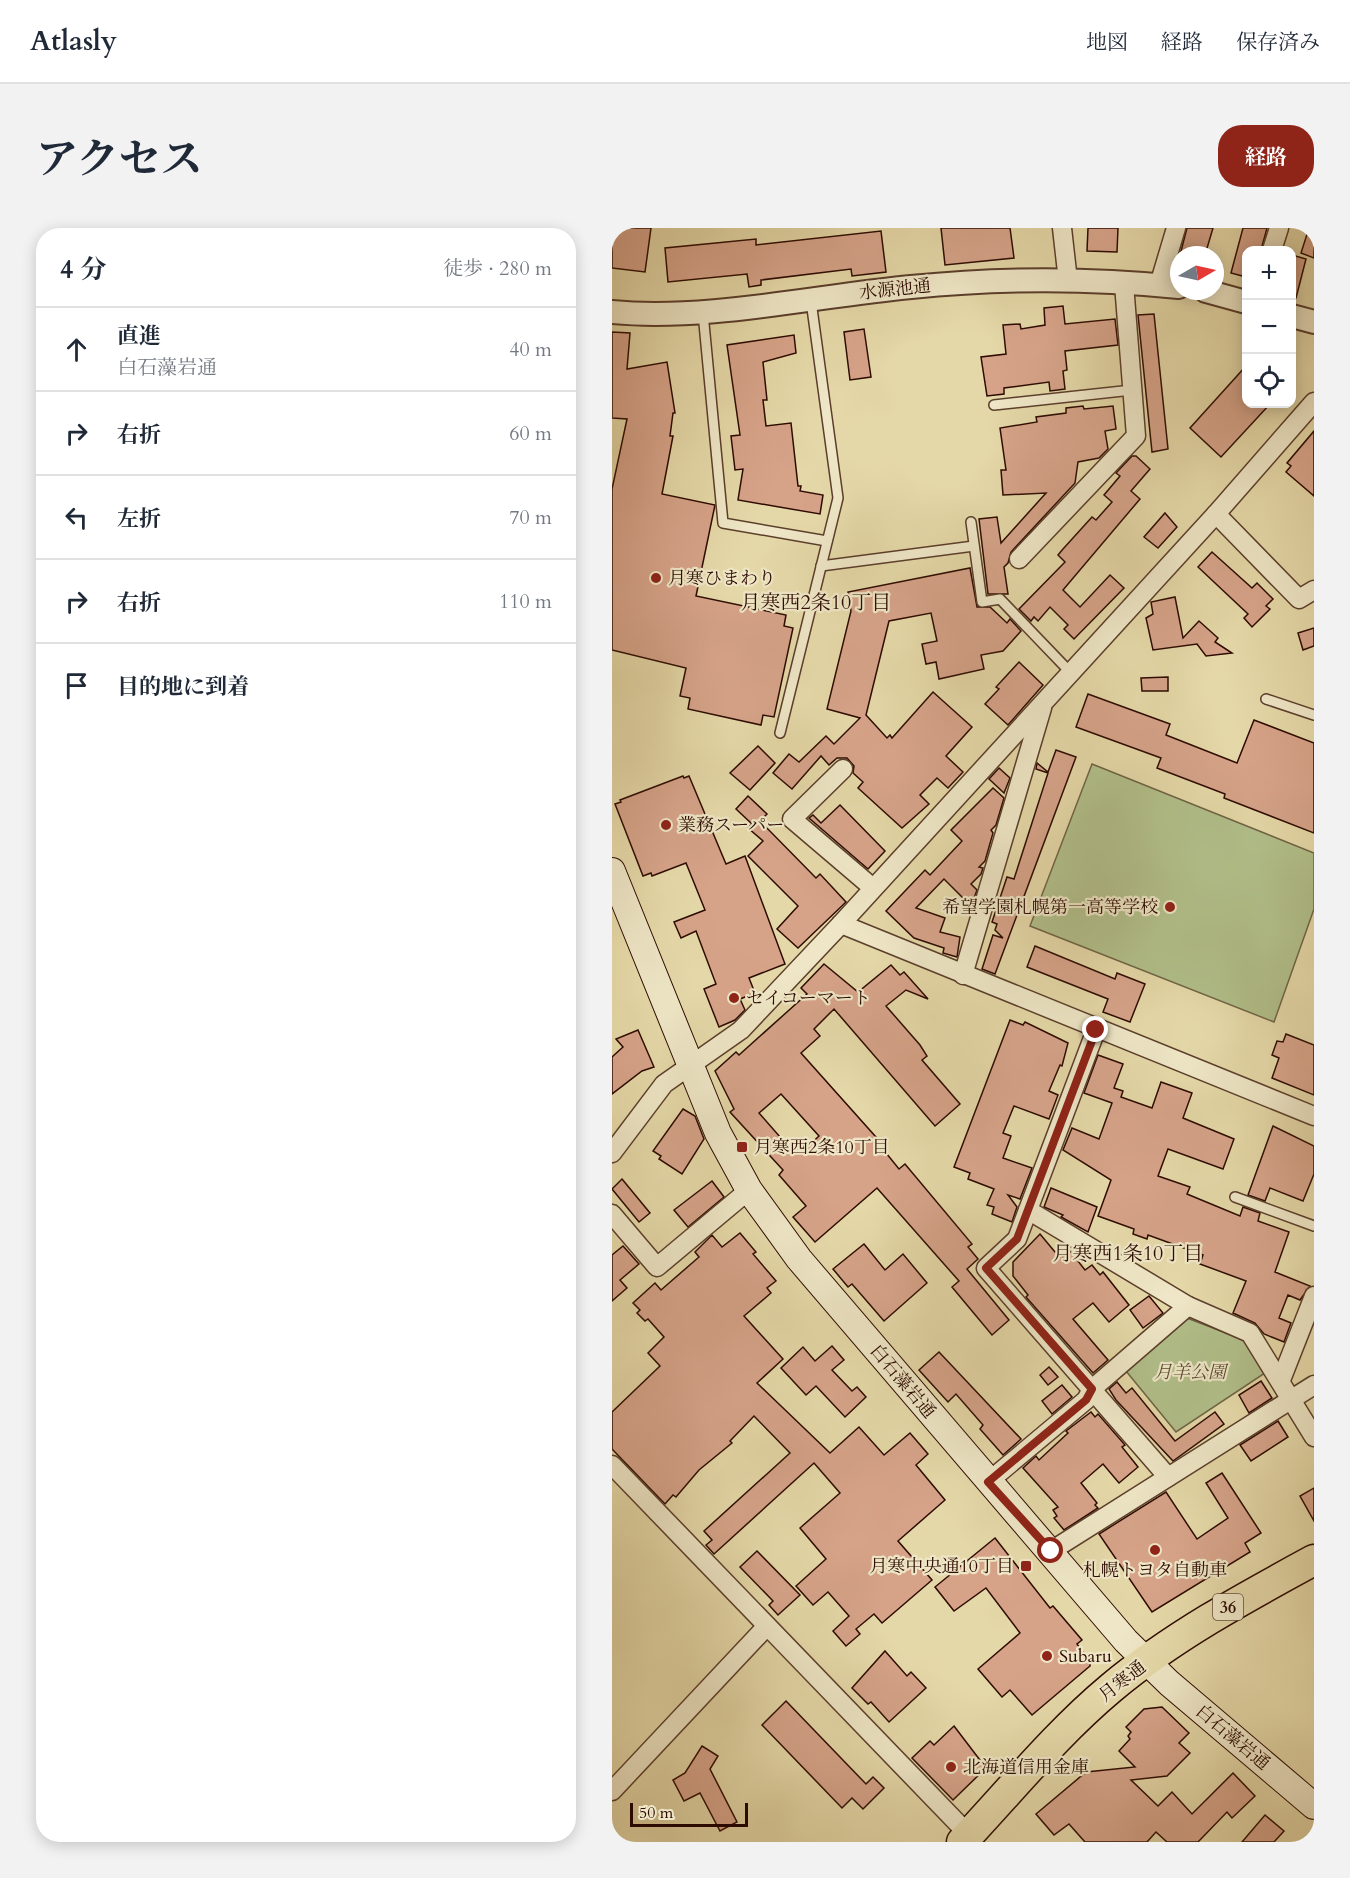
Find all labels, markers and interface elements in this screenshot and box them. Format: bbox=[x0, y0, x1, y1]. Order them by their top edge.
text: Atlasly bbox=[30, 22, 117, 60]
text: 地図 bbox=[1086, 28, 1128, 57]
text: 経路 bbox=[1161, 28, 1203, 57]
text: 保存済み bbox=[1236, 28, 1320, 57]
button: 経路 bbox=[1218, 125, 1314, 187]
text: アクセス bbox=[36, 131, 203, 188]
north arrow bbox=[1170, 246, 1224, 300]
map controls bbox=[1242, 246, 1296, 408]
button: + bbox=[1242, 246, 1296, 300]
text: 4 分 bbox=[60, 252, 106, 287]
text: 徒歩 · 280 m bbox=[443, 255, 552, 282]
street label: 水源池通 bbox=[858, 273, 932, 306]
button: − bbox=[1242, 300, 1296, 354]
text: 直進 bbox=[117, 321, 161, 351]
icon: ahead bbox=[60, 333, 93, 366]
text: 40 m bbox=[509, 336, 552, 363]
text: 白石藻岩通 bbox=[117, 354, 217, 381]
button: locate bbox=[1242, 354, 1296, 408]
icon: right bbox=[60, 417, 93, 450]
text: 右折 bbox=[117, 420, 161, 450]
text: 60 m bbox=[509, 420, 552, 447]
icon: left bbox=[60, 501, 93, 534]
text: 左折 bbox=[117, 504, 161, 534]
text: 70 m bbox=[509, 504, 552, 531]
place label: 月寒ひまわり bbox=[668, 566, 776, 591]
marker: 月寒ひまわり bbox=[649, 571, 663, 585]
icon: right bbox=[60, 585, 93, 618]
text: 右折 bbox=[117, 588, 161, 618]
text: 110 m bbox=[499, 588, 552, 615]
district label: 月寒西2条10丁目 bbox=[741, 589, 891, 616]
icon: arrive bbox=[60, 669, 93, 702]
text: 目的地に到着 bbox=[117, 672, 249, 702]
place label: 業務スーパー bbox=[678, 813, 784, 838]
marker: 業務スーパー bbox=[659, 818, 673, 832]
place label: 希望学園札幌第一高等学校 bbox=[942, 895, 1158, 920]
marker: 希望学園札幌第一高等学校 bbox=[1163, 900, 1177, 914]
place label: セイコーマート bbox=[746, 986, 871, 1011]
marker: セイコーマート bbox=[727, 991, 741, 1005]
route end bbox=[1082, 1016, 1108, 1042]
place label: 月寒西2条10丁目 bbox=[754, 1135, 890, 1160]
marker: 月寒西2条10丁目 bbox=[735, 1140, 749, 1154]
district label: 月寒西1条10丁目 bbox=[1053, 1240, 1203, 1267]
street label: 白石藻岩通 bbox=[864, 1339, 941, 1424]
park label: 月羊公園 bbox=[1154, 1360, 1229, 1385]
route start bbox=[1037, 1537, 1063, 1563]
marker: 札幌トヨタ自動車 bbox=[1148, 1543, 1162, 1557]
place label: 月寒中央通10丁目 bbox=[870, 1554, 1014, 1579]
place label: 札幌トヨタ自動車 bbox=[1083, 1558, 1227, 1583]
marker: 月寒中央通10丁目 bbox=[1019, 1559, 1033, 1573]
road number: 36 bbox=[1213, 1594, 1243, 1620]
place label: Subaru bbox=[1059, 1644, 1112, 1669]
marker: Subaru bbox=[1040, 1649, 1054, 1663]
street label: 月寒通 bbox=[1093, 1655, 1151, 1708]
street label: 白石藻岩通 bbox=[1190, 1699, 1275, 1776]
place label: 北海道信用金庫 bbox=[963, 1755, 1089, 1780]
marker: 北海道信用金庫 bbox=[944, 1760, 958, 1774]
scale bar bbox=[630, 1800, 748, 1828]
text: 50 m bbox=[639, 1802, 673, 1824]

